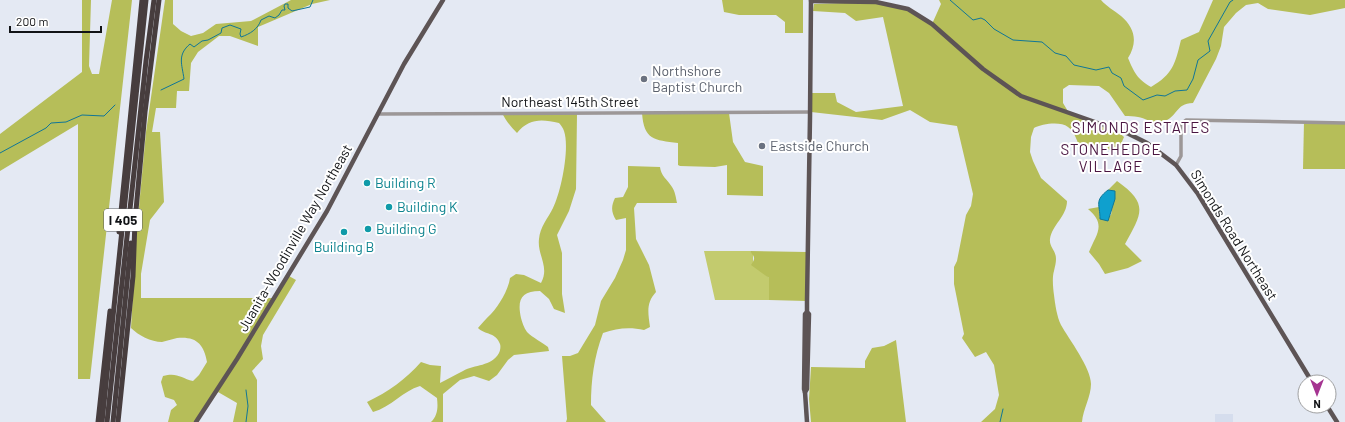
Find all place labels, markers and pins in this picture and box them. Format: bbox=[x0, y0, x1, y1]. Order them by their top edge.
place label: Northshore Baptist Church bbox=[652, 62, 742, 95]
marker: Northshore Baptist Church bbox=[639, 74, 649, 84]
place label: Eastside Church bbox=[770, 137, 869, 154]
marker: Eastside Church bbox=[757, 141, 767, 151]
place label: Building R bbox=[375, 174, 436, 191]
marker: Building R bbox=[362, 178, 372, 188]
place label: Building K bbox=[397, 198, 458, 215]
marker: Building K bbox=[384, 202, 394, 212]
place label: Building G bbox=[376, 220, 437, 237]
marker: Building G bbox=[363, 224, 373, 234]
marker: Building B bbox=[339, 227, 349, 237]
place label: Building B bbox=[314, 238, 374, 255]

